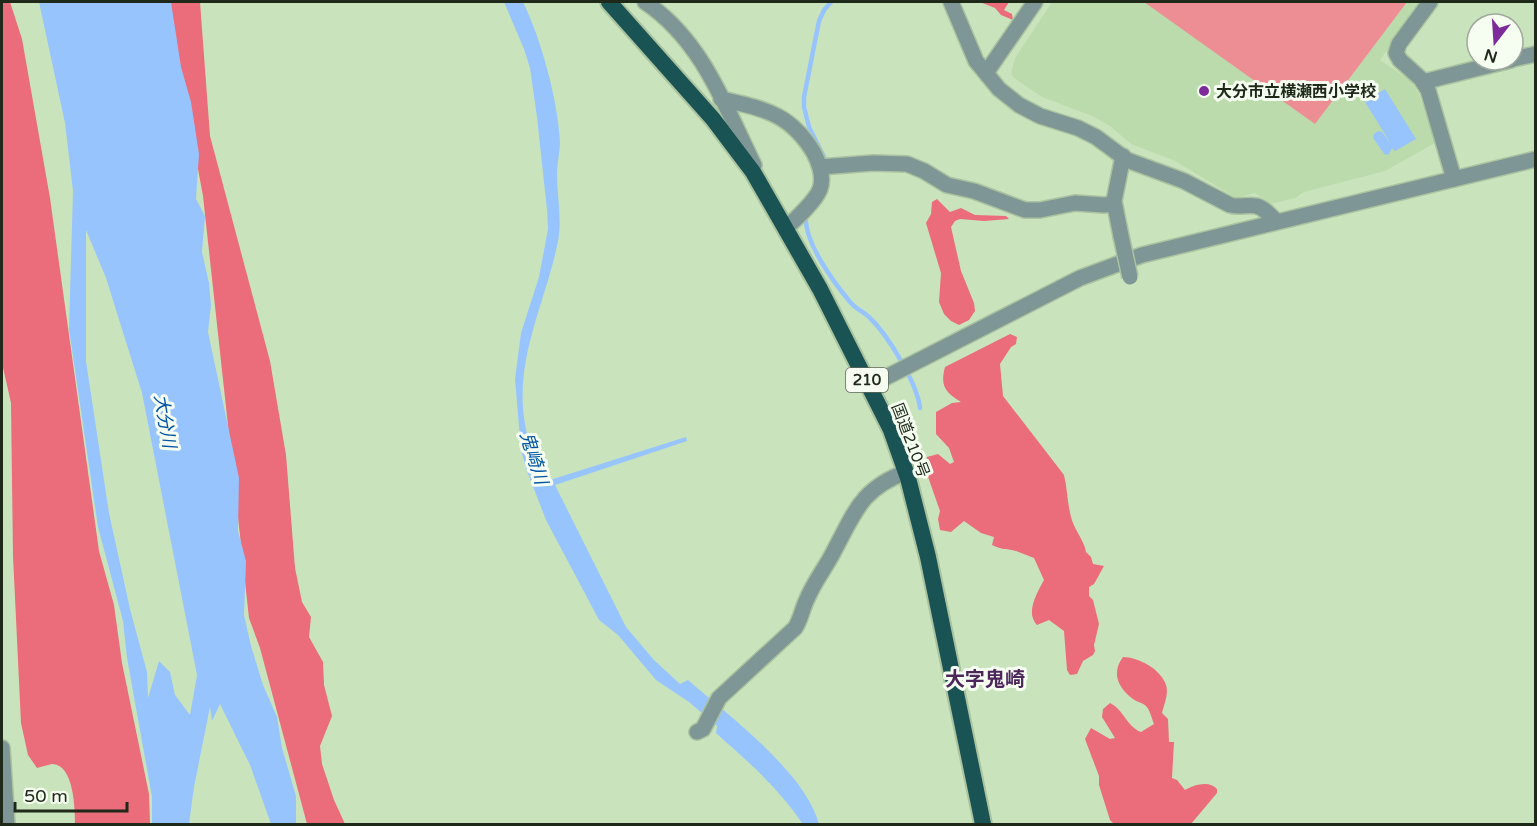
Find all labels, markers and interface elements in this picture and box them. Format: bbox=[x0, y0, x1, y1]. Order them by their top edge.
north arrow bbox=[1465, 12, 1525, 72]
text: N bbox=[1482, 44, 1500, 67]
place label: 大分市立横瀬西小学校 bbox=[1216, 82, 1376, 102]
marker: 大分市立横瀬西小学校 bbox=[1197, 84, 1211, 98]
road number: 210 bbox=[846, 368, 888, 392]
water label: 大分川 bbox=[149, 393, 181, 451]
street label: 国道210号 bbox=[887, 400, 933, 480]
water label: 鬼崎川 bbox=[516, 429, 553, 489]
district label: 大字鬼崎 bbox=[945, 668, 1025, 692]
scale bar bbox=[15, 775, 128, 813]
text: 50 m bbox=[24, 785, 68, 807]

